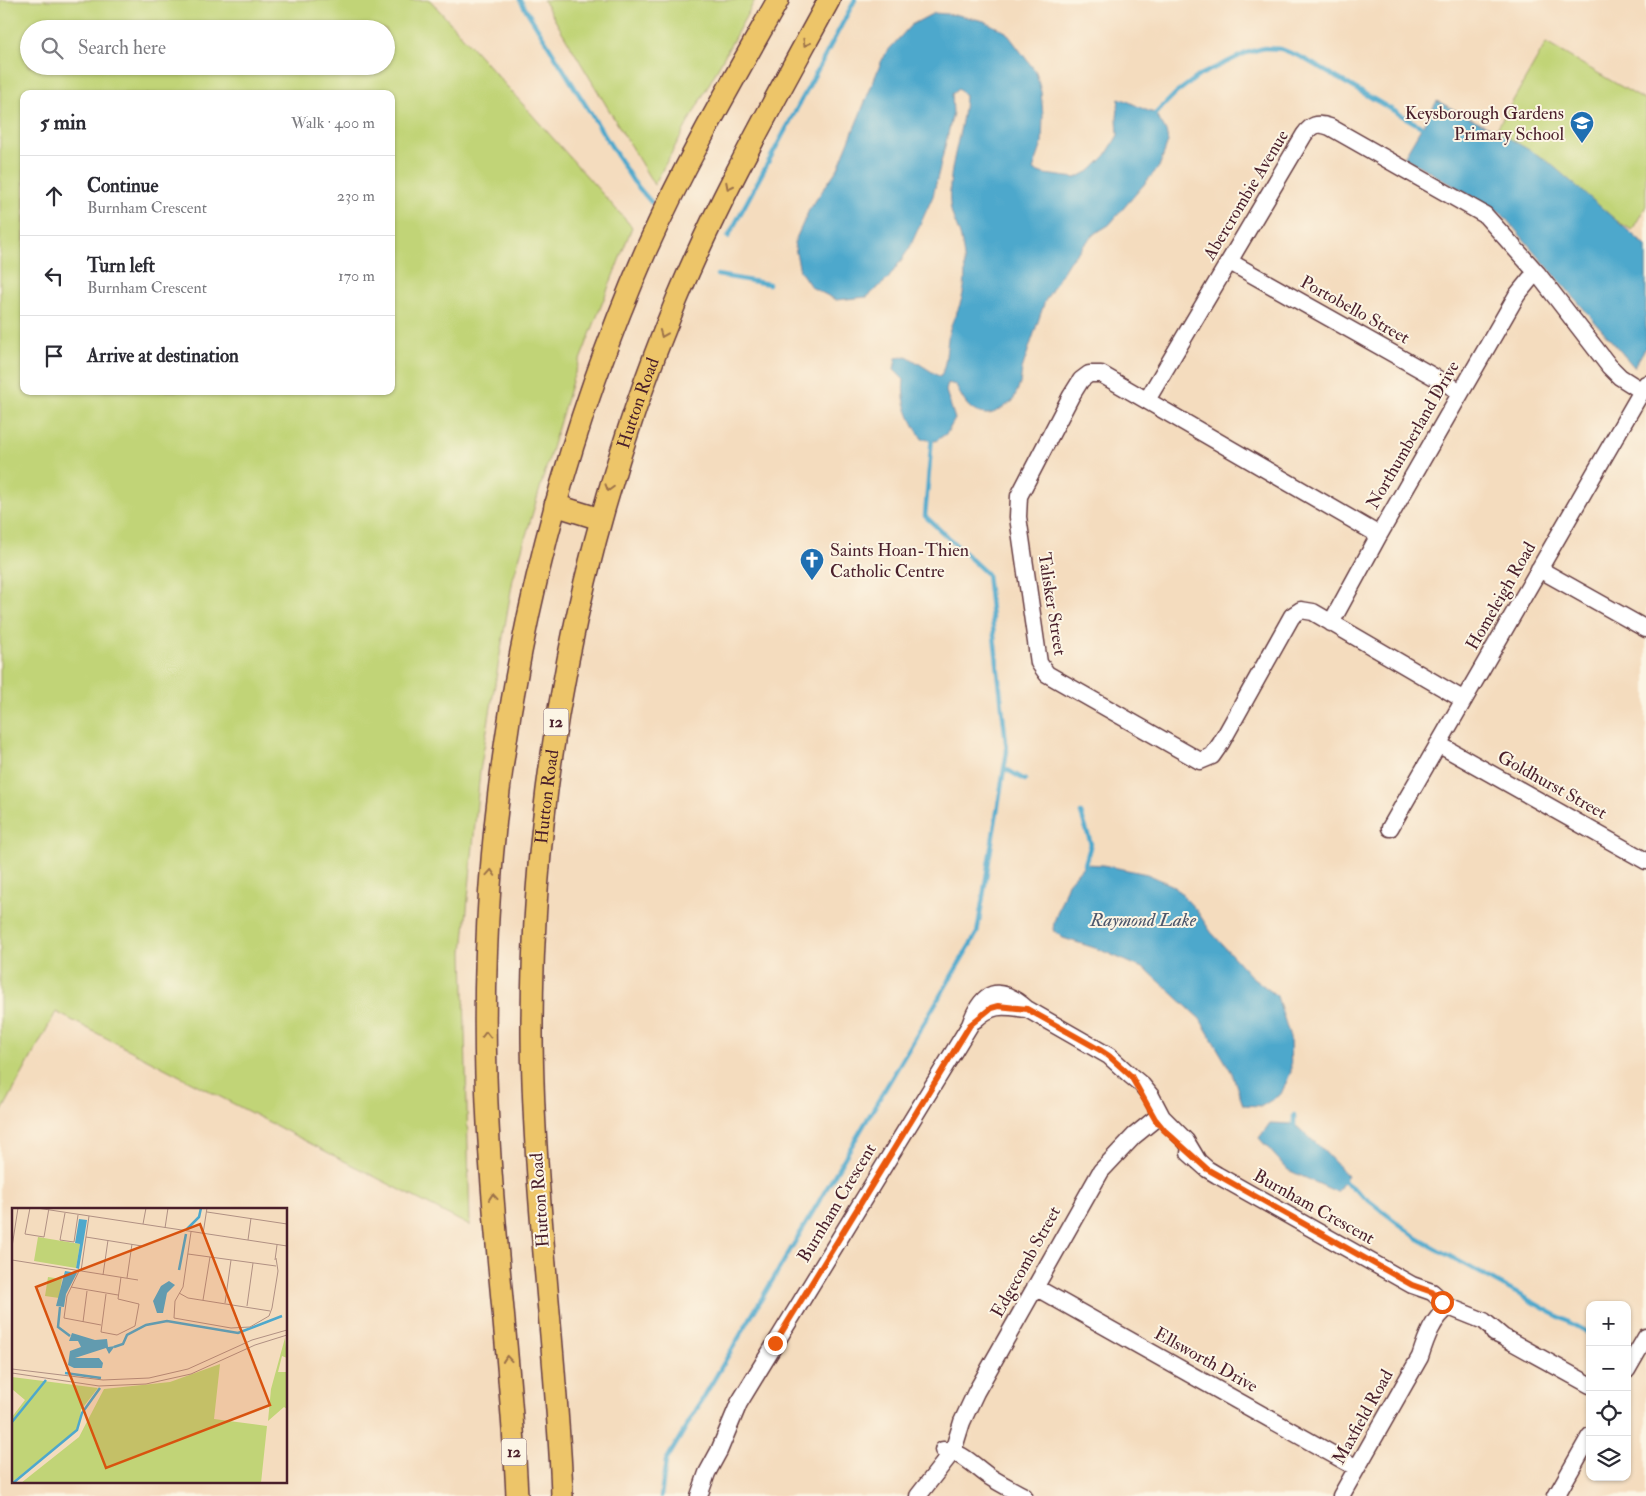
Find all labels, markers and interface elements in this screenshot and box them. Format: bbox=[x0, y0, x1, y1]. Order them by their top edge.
search box bbox=[20, 20, 395, 75]
icon: search bbox=[38, 34, 66, 62]
text: Search here bbox=[78, 36, 166, 60]
one-way arrow bbox=[802, 37, 812, 46]
place label: Keysborough Gardens Primary School bbox=[1405, 102, 1564, 146]
text: 5 min bbox=[40, 109, 86, 136]
school or university icon: Keysborough Gardens Primary School bbox=[1569, 110, 1595, 144]
text: Walk · 400 m bbox=[291, 113, 375, 133]
street label: Abercrombie Avenue bbox=[1198, 125, 1294, 265]
text: Continue bbox=[87, 174, 158, 198]
one-way arrow bbox=[725, 181, 735, 190]
icon: ahead bbox=[40, 182, 68, 210]
text: 230 m bbox=[337, 186, 375, 206]
text: Burnham Crescent bbox=[87, 198, 207, 218]
text: Turn left bbox=[87, 254, 155, 278]
icon: left bbox=[40, 262, 68, 290]
text: 170 m bbox=[338, 266, 375, 286]
street label: Portobello Street bbox=[1296, 271, 1414, 350]
text: Burnham Crescent bbox=[87, 278, 207, 298]
one-way arrow bbox=[659, 329, 669, 338]
icon: arrive bbox=[40, 342, 68, 370]
text: Arrive at destination bbox=[87, 344, 239, 368]
street label: Hutton Road bbox=[612, 354, 664, 451]
street label: Northumberland Drive bbox=[1361, 356, 1465, 513]
one-way arrow bbox=[605, 483, 615, 491]
street label: Homeleigh Road bbox=[1461, 538, 1541, 654]
place label: Saints Hoan-Thien Catholic Centre bbox=[830, 539, 969, 583]
church icon: Saints Hoan-Thien Catholic Centre bbox=[799, 547, 825, 581]
street label: Talisker Street bbox=[1033, 551, 1072, 657]
road number: 12 bbox=[544, 709, 568, 736]
street label: Goldhurst Street bbox=[1493, 745, 1611, 825]
street label: Hutton Road bbox=[530, 748, 564, 845]
one-way arrow bbox=[485, 868, 496, 876]
water label: Raymond Lake bbox=[1089, 908, 1197, 932]
one-way arrow bbox=[481, 1031, 491, 1038]
street label: Burnham Crescent bbox=[792, 1139, 882, 1267]
street label: Hutton Road bbox=[525, 1152, 555, 1248]
street label: Burnham Crescent bbox=[1249, 1164, 1379, 1250]
one-way arrow bbox=[488, 1193, 499, 1201]
street label: Edgecomb Street bbox=[986, 1202, 1066, 1322]
inset map bbox=[12, 1208, 288, 1484]
route start bbox=[1431, 1291, 1454, 1314]
map controls bbox=[1586, 1301, 1631, 1481]
button: + bbox=[1586, 1301, 1631, 1346]
street label: Ellsworth Drive bbox=[1150, 1322, 1262, 1398]
route end bbox=[764, 1332, 787, 1355]
button: − bbox=[1586, 1346, 1631, 1391]
one-way arrow bbox=[502, 1355, 513, 1363]
street label: Maxfield Road bbox=[1328, 1365, 1399, 1468]
button: locate bbox=[1586, 1391, 1631, 1436]
button: layers bbox=[1586, 1436, 1631, 1481]
road number: 12 bbox=[502, 1438, 526, 1465]

